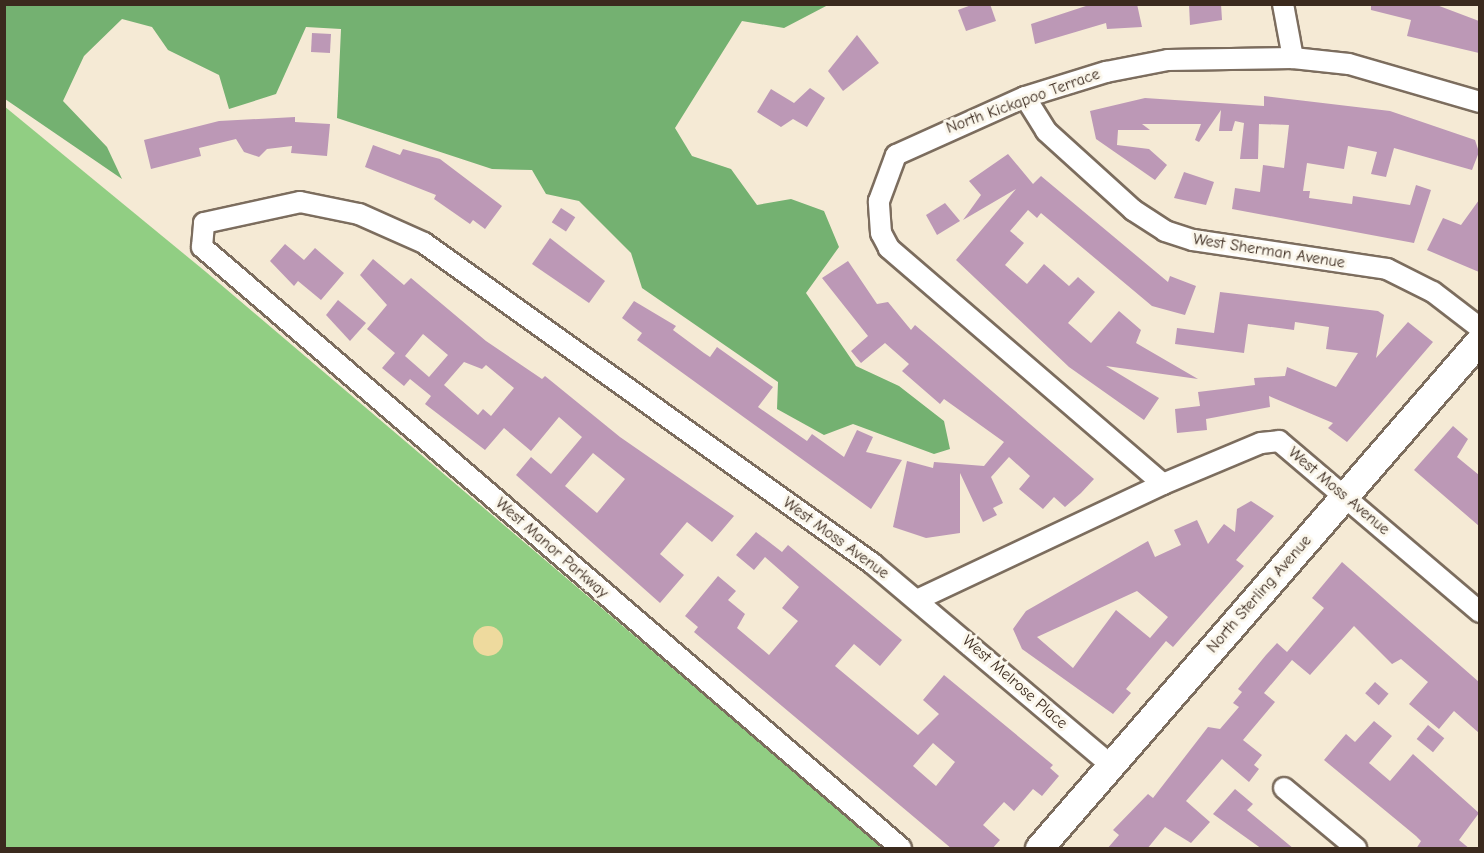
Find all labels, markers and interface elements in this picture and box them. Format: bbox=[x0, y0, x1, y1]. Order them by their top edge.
street label: North Kickapoo Terrace bbox=[944, 64, 1102, 138]
street label: West Sherman Avenue bbox=[1192, 230, 1346, 272]
street label: West Moss Avenue bbox=[1284, 443, 1394, 539]
street label: West Moss Avenue bbox=[779, 493, 893, 583]
street label: West Manor Parkway bbox=[492, 494, 612, 602]
street label: North Sterling Avenue bbox=[1203, 531, 1315, 657]
street label: West Melrose Place bbox=[958, 631, 1072, 733]

